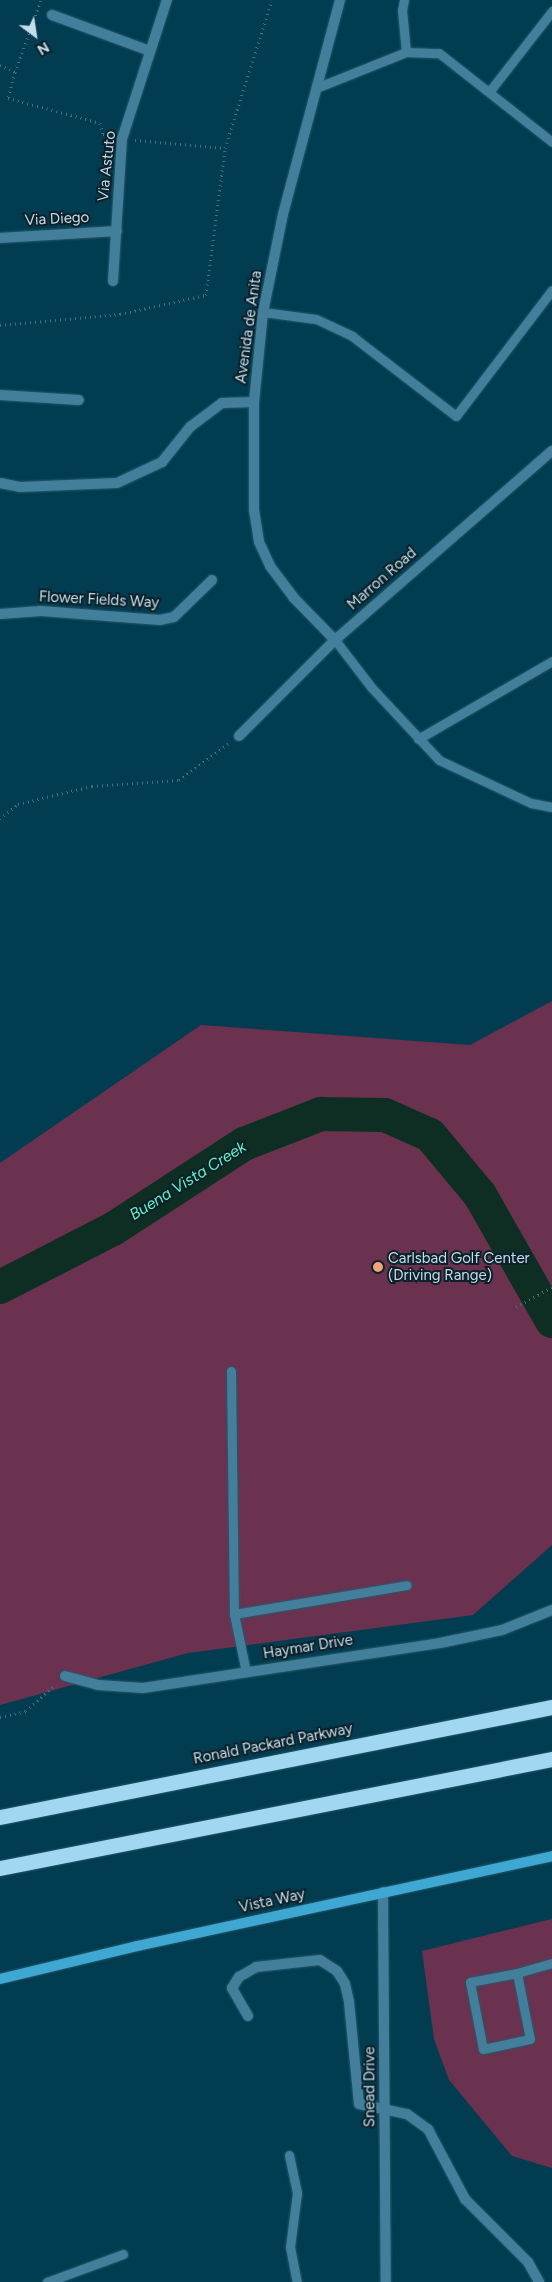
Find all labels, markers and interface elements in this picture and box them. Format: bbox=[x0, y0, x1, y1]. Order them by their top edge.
north arrow bbox=[10, 10, 60, 60]
text: N bbox=[34, 38, 52, 58]
street label: Via Astuto bbox=[94, 130, 120, 202]
street label: Via Diego bbox=[24, 208, 90, 230]
street label: Avenida de Anita bbox=[232, 269, 266, 385]
street label: Marron Road bbox=[344, 544, 420, 614]
street label: Flower Fields Way bbox=[38, 588, 160, 612]
water label: Buena Vista Creek bbox=[126, 1137, 250, 1225]
place label: Carlsbad Golf Center (Driving Range) bbox=[388, 1249, 530, 1284]
marker: Carlsbad Golf Center (Driving Range) bbox=[372, 1261, 384, 1273]
street label: Haymar Drive bbox=[262, 1631, 354, 1663]
street label: Ronald Packard Parkway bbox=[192, 1720, 354, 1768]
street label: Vista Way bbox=[237, 1885, 307, 1917]
street label: Snead Drive bbox=[361, 2047, 379, 2127]

